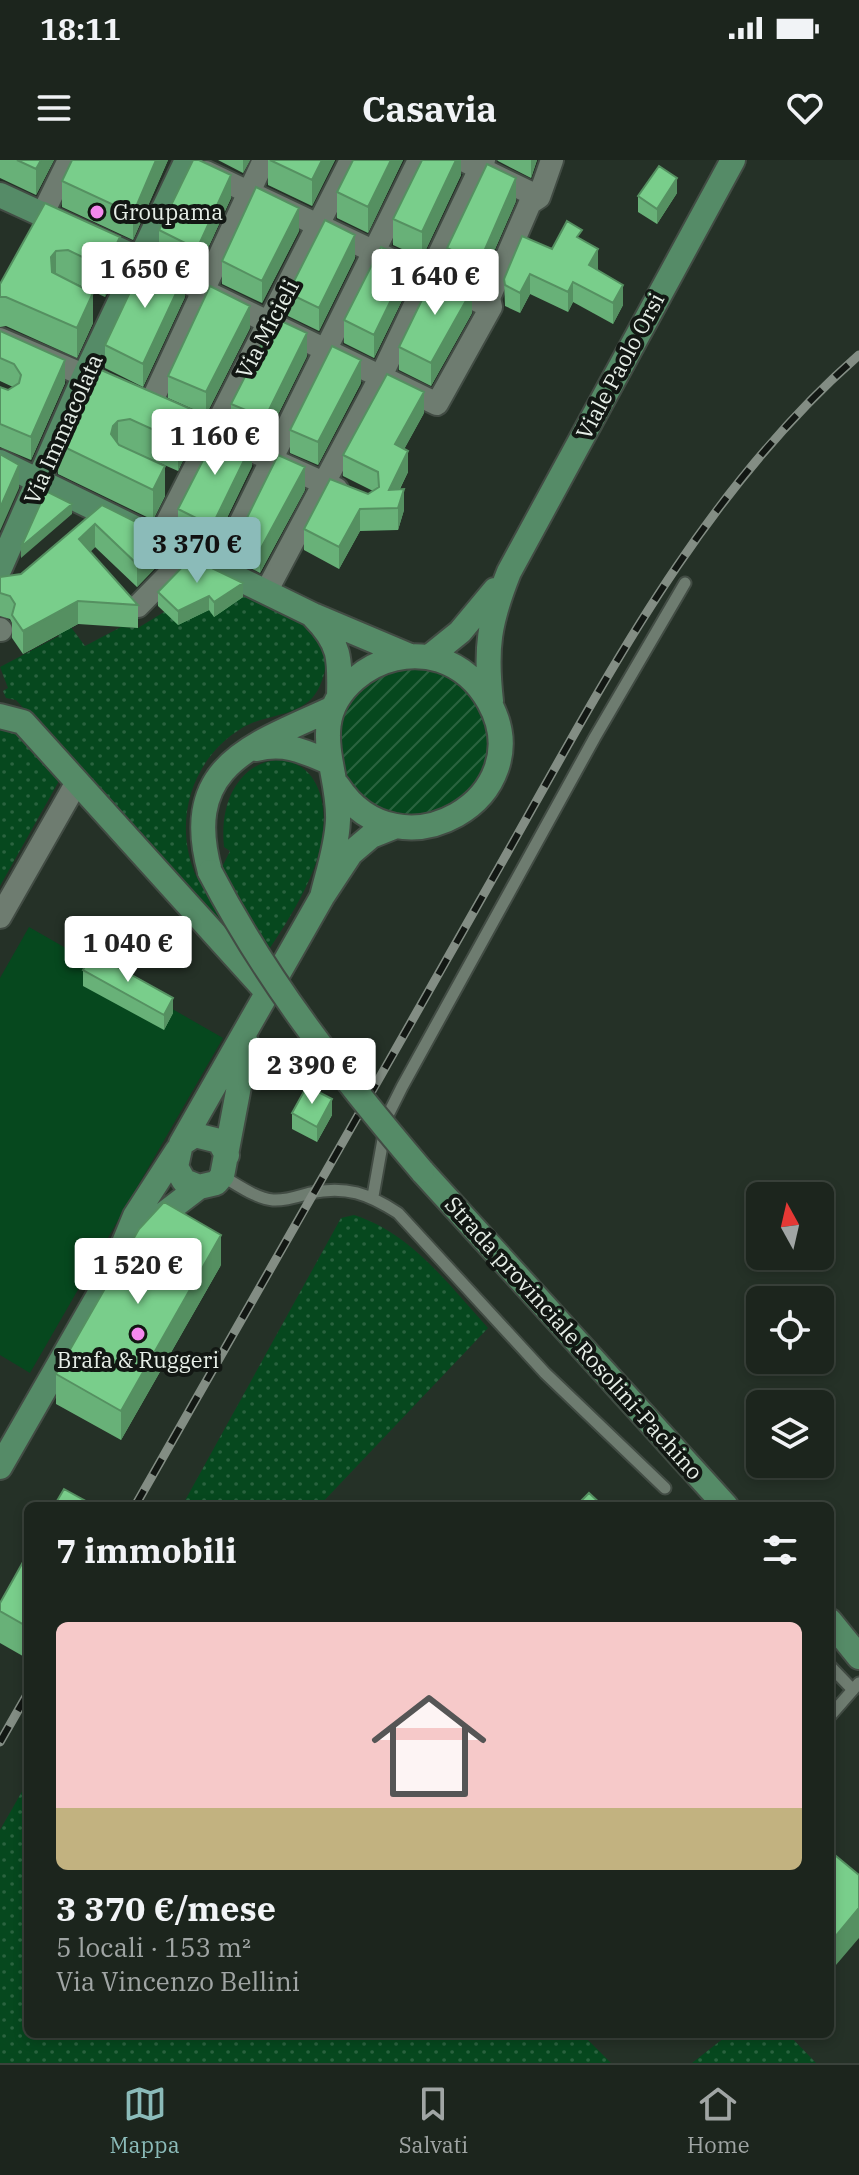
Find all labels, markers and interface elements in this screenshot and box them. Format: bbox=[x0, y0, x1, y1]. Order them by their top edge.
text: 18:11 bbox=[40, 9, 121, 48]
text: Casavia bbox=[362, 85, 497, 132]
icon: menu bbox=[32, 86, 76, 130]
icon: heart bbox=[783, 86, 827, 130]
place label: Groupama bbox=[113, 197, 223, 226]
marker: Groupama bbox=[88, 203, 106, 221]
pin: 1 650 € bbox=[71, 242, 219, 310]
pin: 1 640 € bbox=[361, 249, 509, 317]
text: 1 650 € bbox=[100, 251, 190, 285]
text: 1 640 € bbox=[390, 258, 480, 292]
street label: Via Micieli bbox=[228, 274, 305, 383]
street label: Viale Paolo Orsi bbox=[569, 288, 670, 444]
street label: Via Immacolata bbox=[16, 349, 109, 508]
pin: 1 160 € bbox=[141, 409, 289, 477]
text: 1 160 € bbox=[170, 418, 260, 452]
pin: 3 370 € bbox=[123, 517, 271, 585]
text: 3 370 € bbox=[152, 526, 242, 560]
pin: 1 040 € bbox=[54, 916, 202, 984]
text: 1 040 € bbox=[83, 925, 173, 959]
pin: 2 390 € bbox=[238, 1038, 386, 1106]
text: 2 390 € bbox=[267, 1047, 357, 1081]
north arrow bbox=[746, 1182, 834, 1270]
map controls bbox=[746, 1182, 834, 1478]
street label: Strada provinciale Rosolini-Pachino bbox=[439, 1190, 710, 1486]
pin: 1 520 € bbox=[64, 1238, 212, 1306]
text: 1 520 € bbox=[93, 1247, 183, 1281]
button: locate bbox=[746, 1286, 834, 1374]
marker: Brafa & Ruggeri bbox=[129, 1325, 147, 1343]
place label: Brafa & Ruggeri bbox=[57, 1345, 219, 1374]
button: layers bbox=[746, 1390, 834, 1478]
text: 7 immobili bbox=[56, 1528, 237, 1572]
icon: filters bbox=[758, 1528, 802, 1572]
icon: home bbox=[357, 1674, 501, 1818]
text: 3 370 €/mese bbox=[56, 1886, 276, 1930]
text: 5 locali · 153 m² bbox=[56, 1930, 251, 1964]
text: Via Vincenzo Bellini bbox=[56, 1964, 300, 1998]
tab: Mappa bbox=[109, 2082, 180, 2159]
tab: Salvati bbox=[399, 2082, 468, 2159]
tab: Home bbox=[687, 2082, 750, 2159]

